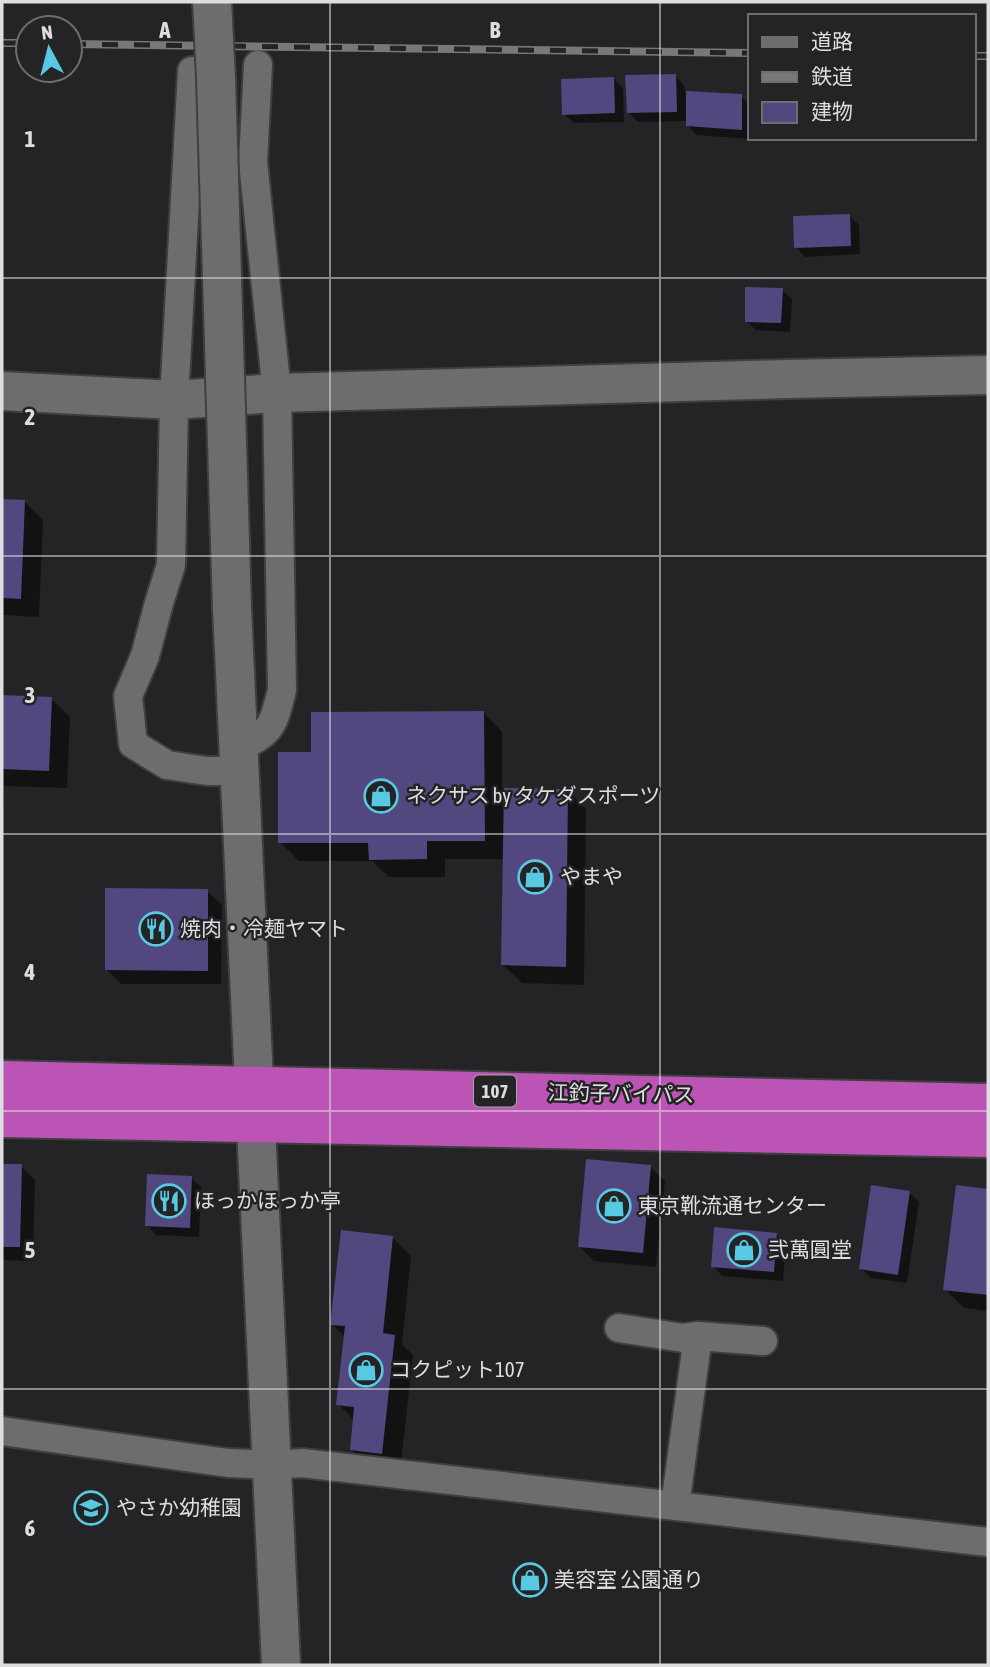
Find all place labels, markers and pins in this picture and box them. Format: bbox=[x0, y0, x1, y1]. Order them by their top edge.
shop icon: ネクサス by タケダスポーツ bbox=[362, 777, 400, 815]
place label: ネクサス by タケダスポーツ bbox=[406, 783, 660, 807]
shop icon: やまや bbox=[516, 858, 554, 896]
place label: やまや bbox=[560, 864, 623, 888]
restaurant icon: 焼肉・冷麺ヤマト bbox=[137, 910, 175, 948]
place label: 焼肉・冷麺ヤマト bbox=[180, 916, 348, 940]
restaurant icon: ほっかほっか亭 bbox=[150, 1182, 188, 1220]
shop icon: 東京靴流通センター bbox=[595, 1187, 633, 1225]
place label: ほっかほっか亭 bbox=[194, 1188, 341, 1212]
place label: 東京靴流通センター bbox=[638, 1193, 827, 1217]
shop icon: 弐萬圓堂 bbox=[725, 1231, 763, 1269]
place label: 弐萬圓堂 bbox=[768, 1237, 852, 1261]
shop icon: コクピット107 bbox=[347, 1351, 385, 1389]
place label: コクピット107 bbox=[390, 1357, 525, 1381]
school or university icon: やさか幼稚園 bbox=[72, 1489, 110, 1527]
place label: やさか幼稚園 bbox=[116, 1495, 242, 1519]
shop icon: 美容室 公園通り bbox=[511, 1561, 549, 1599]
place label: 美容室 公園通り bbox=[554, 1567, 704, 1591]

